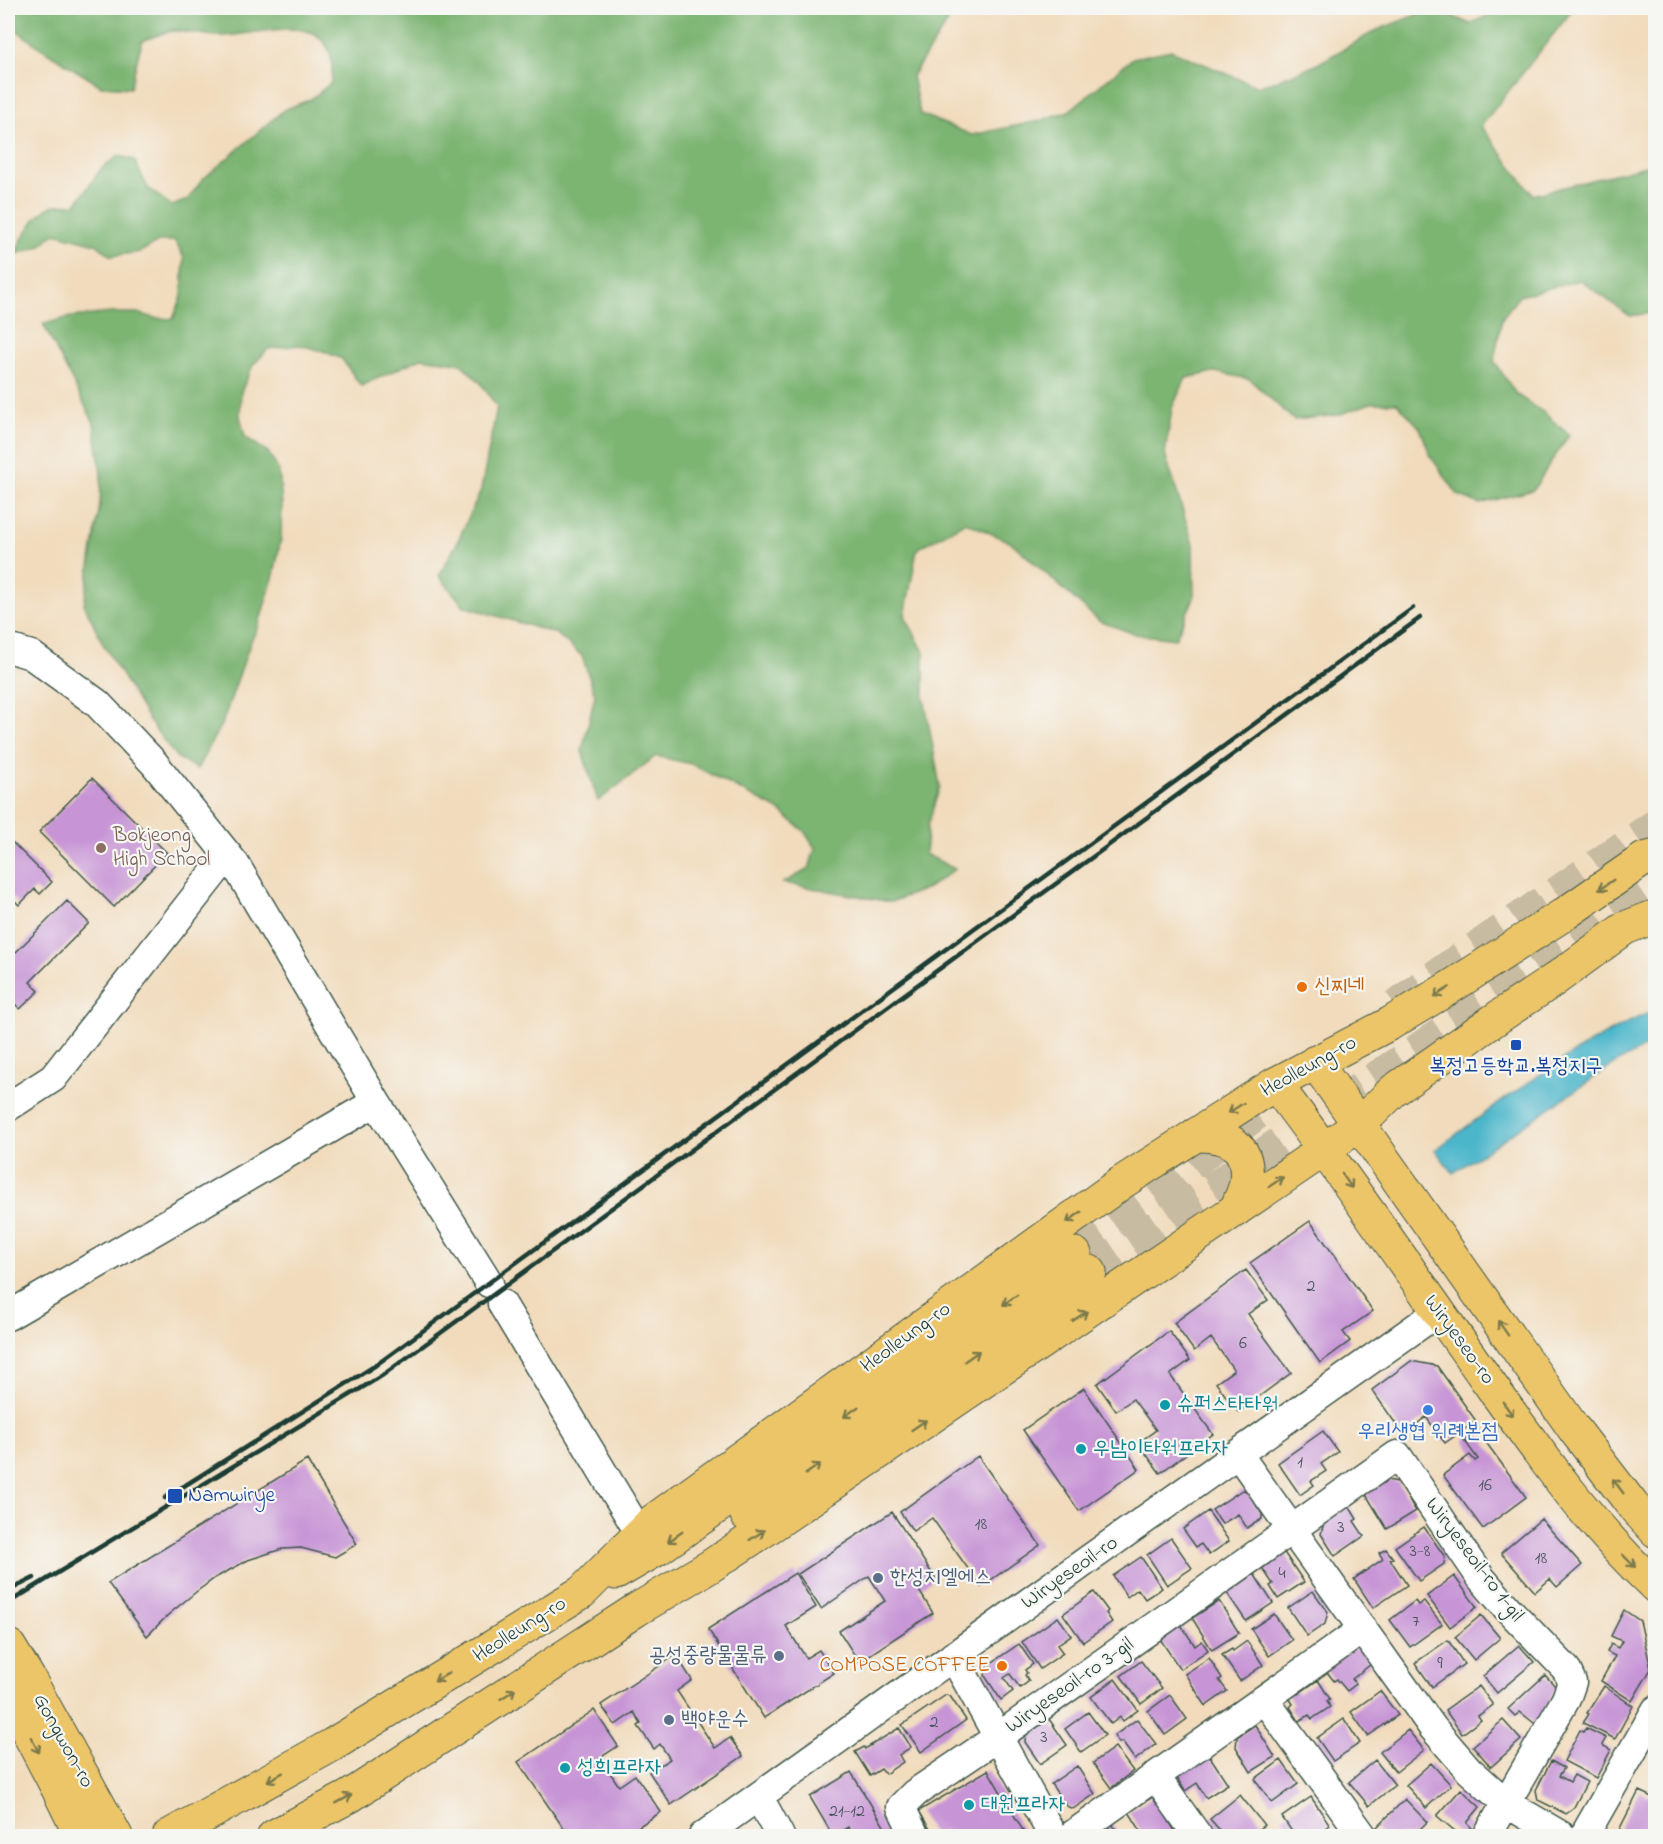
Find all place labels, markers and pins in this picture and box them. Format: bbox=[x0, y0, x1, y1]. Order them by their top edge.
place label: Bokjeong High School bbox=[112, 821, 210, 877]
marker: Bokjeong High School bbox=[94, 841, 108, 855]
place label: 신찌네 bbox=[1314, 972, 1365, 1002]
marker: 신찌네 bbox=[1295, 980, 1309, 994]
marker: 복정고등학교.복정지구 bbox=[1509, 1038, 1523, 1052]
place label: 복정고등학교.복정지구 bbox=[1429, 1052, 1603, 1082]
place label: 슈퍼스타타워 bbox=[1177, 1390, 1278, 1420]
marker: 슈퍼스타타워 bbox=[1158, 1398, 1172, 1412]
marker: 우리생협 위례본점 bbox=[1421, 1403, 1435, 1417]
place label: 우리생협 위례본점 bbox=[1358, 1417, 1498, 1447]
place label: 우남이타워프라자 bbox=[1093, 1434, 1228, 1464]
marker: 우남이타워프라자 bbox=[1074, 1442, 1088, 1456]
place label: Namwirye bbox=[188, 1481, 276, 1513]
marker: Namwirye bbox=[166, 1487, 184, 1505]
place label: 한성지엘에스 bbox=[890, 1563, 991, 1593]
marker: 한성지엘에스 bbox=[871, 1571, 885, 1585]
place label: 공성중량물물류 bbox=[649, 1641, 767, 1671]
marker: 공성중량물물류 bbox=[772, 1649, 786, 1663]
place label: COMPOSE COFFEE bbox=[819, 1651, 990, 1681]
marker: COMPOSE COFFEE bbox=[995, 1659, 1009, 1673]
place label: 백야운수 bbox=[681, 1705, 749, 1735]
marker: 백야운수 bbox=[662, 1713, 676, 1727]
place label: 성희프라자 bbox=[577, 1753, 662, 1783]
marker: 성희프라자 bbox=[558, 1761, 572, 1775]
place label: 대원프라자 bbox=[981, 1790, 1066, 1820]
marker: 대원프라자 bbox=[962, 1798, 976, 1812]

